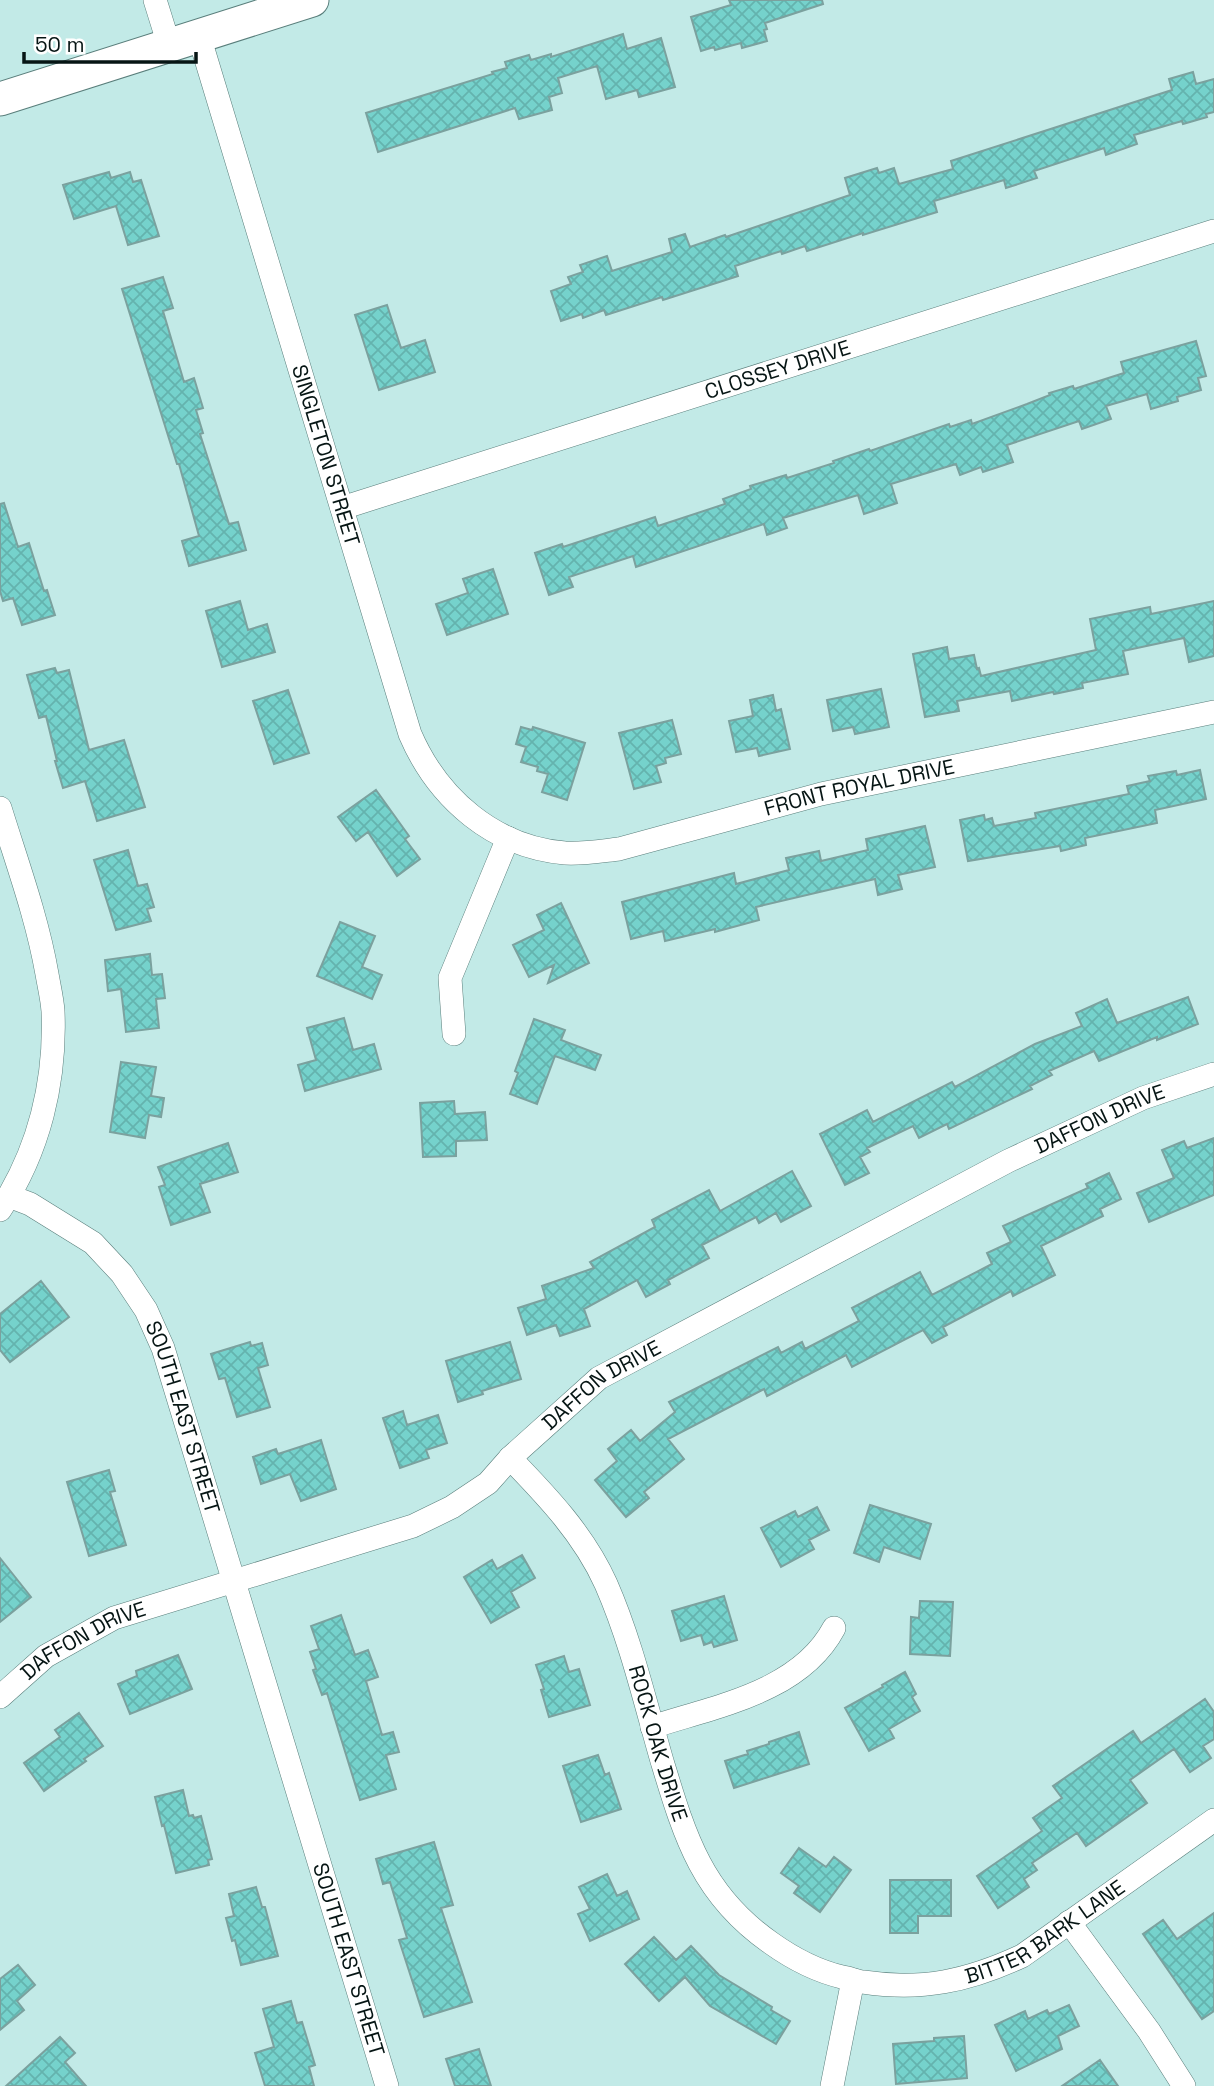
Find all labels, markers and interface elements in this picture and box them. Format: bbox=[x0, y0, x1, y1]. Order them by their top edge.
scale bar bbox=[24, 21, 196, 65]
text: 50 m bbox=[35, 31, 85, 58]
street label: CLOSSEY DRIVE bbox=[701, 333, 854, 405]
street label: SINGLETON STREET bbox=[286, 361, 366, 549]
street label: FRONT ROYAL DRIVE bbox=[761, 752, 957, 822]
street label: DAFFON DRIVE bbox=[1030, 1078, 1168, 1160]
street label: SOUTH EAST STREET bbox=[140, 1316, 226, 1517]
street label: DAFFON DRIVE bbox=[536, 1334, 665, 1436]
street label: DAFFON DRIVE bbox=[15, 1595, 149, 1685]
street label: ROCK OAK DRIVE bbox=[623, 1662, 694, 1825]
street label: SOUTH EAST STREET bbox=[307, 1859, 391, 2059]
street label: BITTER BARK LANE bbox=[962, 1874, 1130, 1990]

